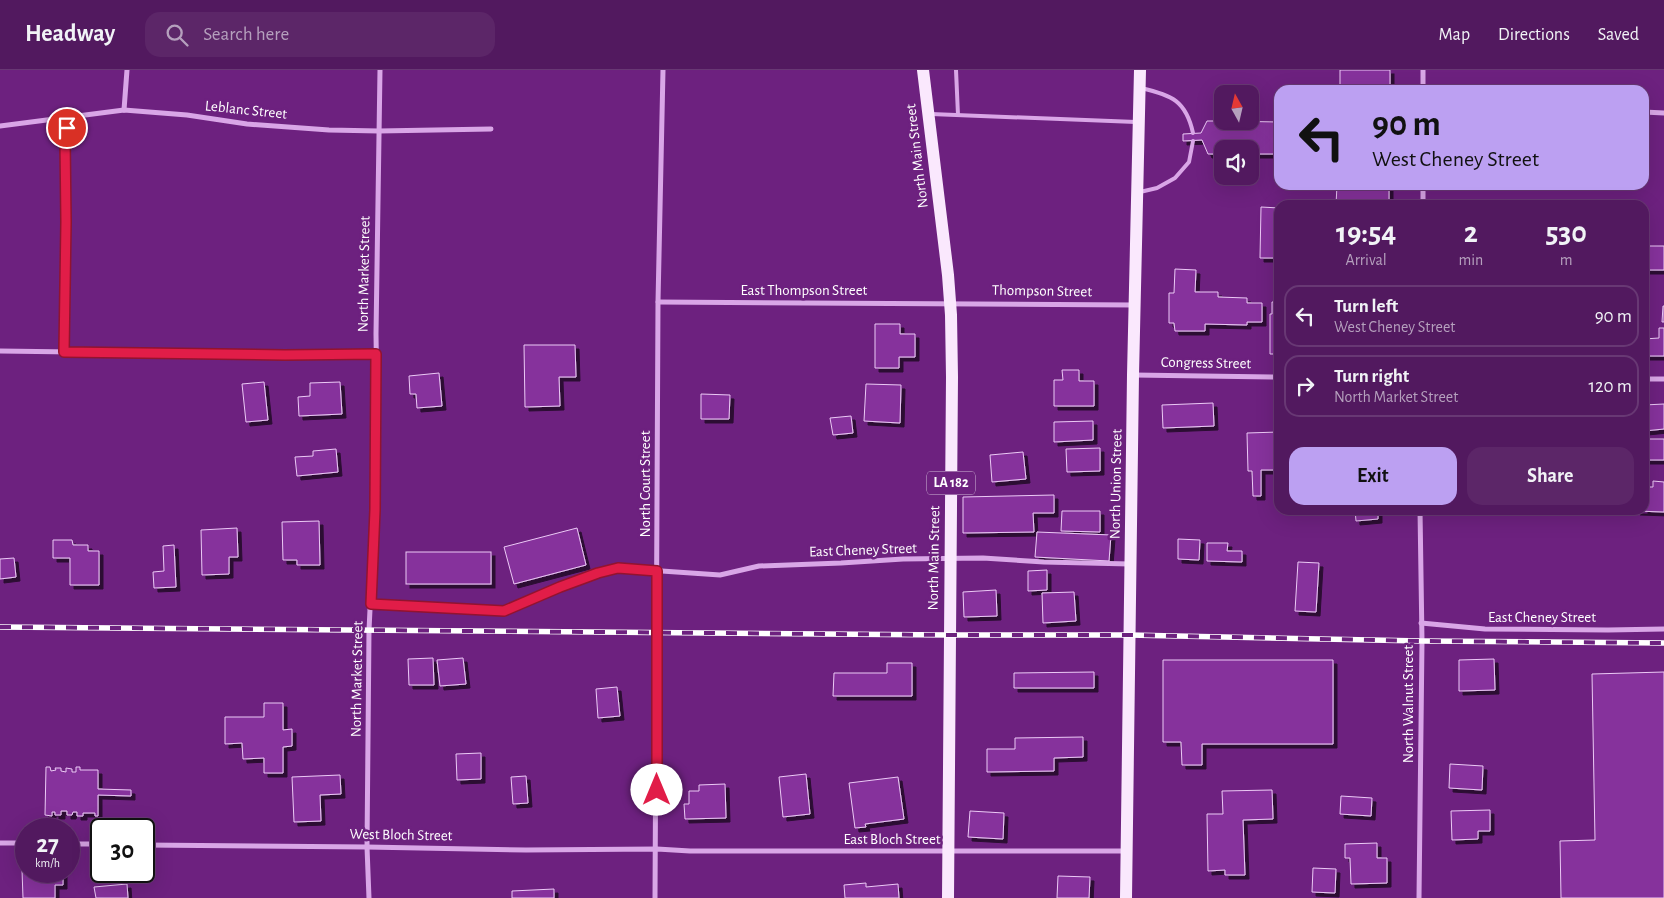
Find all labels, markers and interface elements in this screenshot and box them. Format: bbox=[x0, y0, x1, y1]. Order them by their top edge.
search box bbox=[145, 12, 495, 57]
icon: search bbox=[163, 21, 191, 49]
text: Headway bbox=[25, 22, 115, 46]
text: Search here bbox=[203, 25, 289, 44]
text: Map bbox=[1439, 26, 1470, 44]
text: Directions bbox=[1498, 26, 1570, 44]
text: Saved bbox=[1598, 26, 1639, 44]
north arrow bbox=[1214, 85, 1259, 130]
map controls bbox=[1214, 85, 1259, 185]
street label: Leblanc Street bbox=[204, 98, 288, 122]
street label: North Main Street bbox=[903, 103, 931, 209]
icon: left bbox=[1289, 105, 1354, 170]
pin bbox=[46, 107, 88, 149]
text: 90 m bbox=[1372, 107, 1441, 142]
icon: arrive bbox=[53, 114, 81, 142]
button: sound bbox=[1214, 140, 1259, 185]
text: West Cheney Street bbox=[1372, 148, 1539, 170]
street label: North Market Street bbox=[355, 215, 373, 332]
text: 19:54 bbox=[1336, 218, 1396, 248]
text: 2 bbox=[1464, 218, 1478, 248]
text: 530 bbox=[1545, 218, 1587, 248]
text: Arrival bbox=[1346, 252, 1387, 268]
text: min bbox=[1458, 252, 1483, 268]
text: m bbox=[1560, 252, 1573, 268]
street label: East Thompson Street bbox=[741, 283, 868, 298]
street label: Thompson Street bbox=[992, 283, 1092, 299]
text: Turn left bbox=[1334, 297, 1398, 316]
icon: left bbox=[1291, 302, 1319, 330]
text: 90 m bbox=[1595, 307, 1632, 326]
text: West Cheney Street bbox=[1334, 319, 1455, 335]
street label: Congress Street bbox=[1161, 355, 1252, 371]
text: Turn right bbox=[1334, 367, 1409, 386]
icon: right bbox=[1291, 372, 1319, 400]
text: 120 m bbox=[1588, 377, 1632, 396]
text: North Market Street bbox=[1334, 389, 1458, 405]
street label: North Union Street bbox=[1108, 429, 1124, 539]
street label: North Court Street bbox=[638, 430, 653, 537]
button: Exit bbox=[1289, 447, 1457, 505]
button: Share bbox=[1467, 447, 1634, 505]
road number: LA 182 bbox=[927, 472, 975, 494]
street label: North Main Street bbox=[926, 505, 942, 611]
street label: East Cheney Street bbox=[809, 541, 917, 559]
street label: East Cheney Street bbox=[1488, 610, 1596, 625]
street label: North Market Street bbox=[348, 620, 366, 737]
street label: North Walnut Street bbox=[1401, 645, 1416, 763]
position arrow bbox=[630, 763, 682, 815]
speed limit sign: 30 bbox=[90, 818, 155, 883]
street label: West Bloch Street bbox=[349, 827, 453, 843]
text: 27 bbox=[36, 832, 59, 857]
street label: East Bloch Street bbox=[843, 832, 941, 847]
text: km/h bbox=[35, 857, 60, 869]

